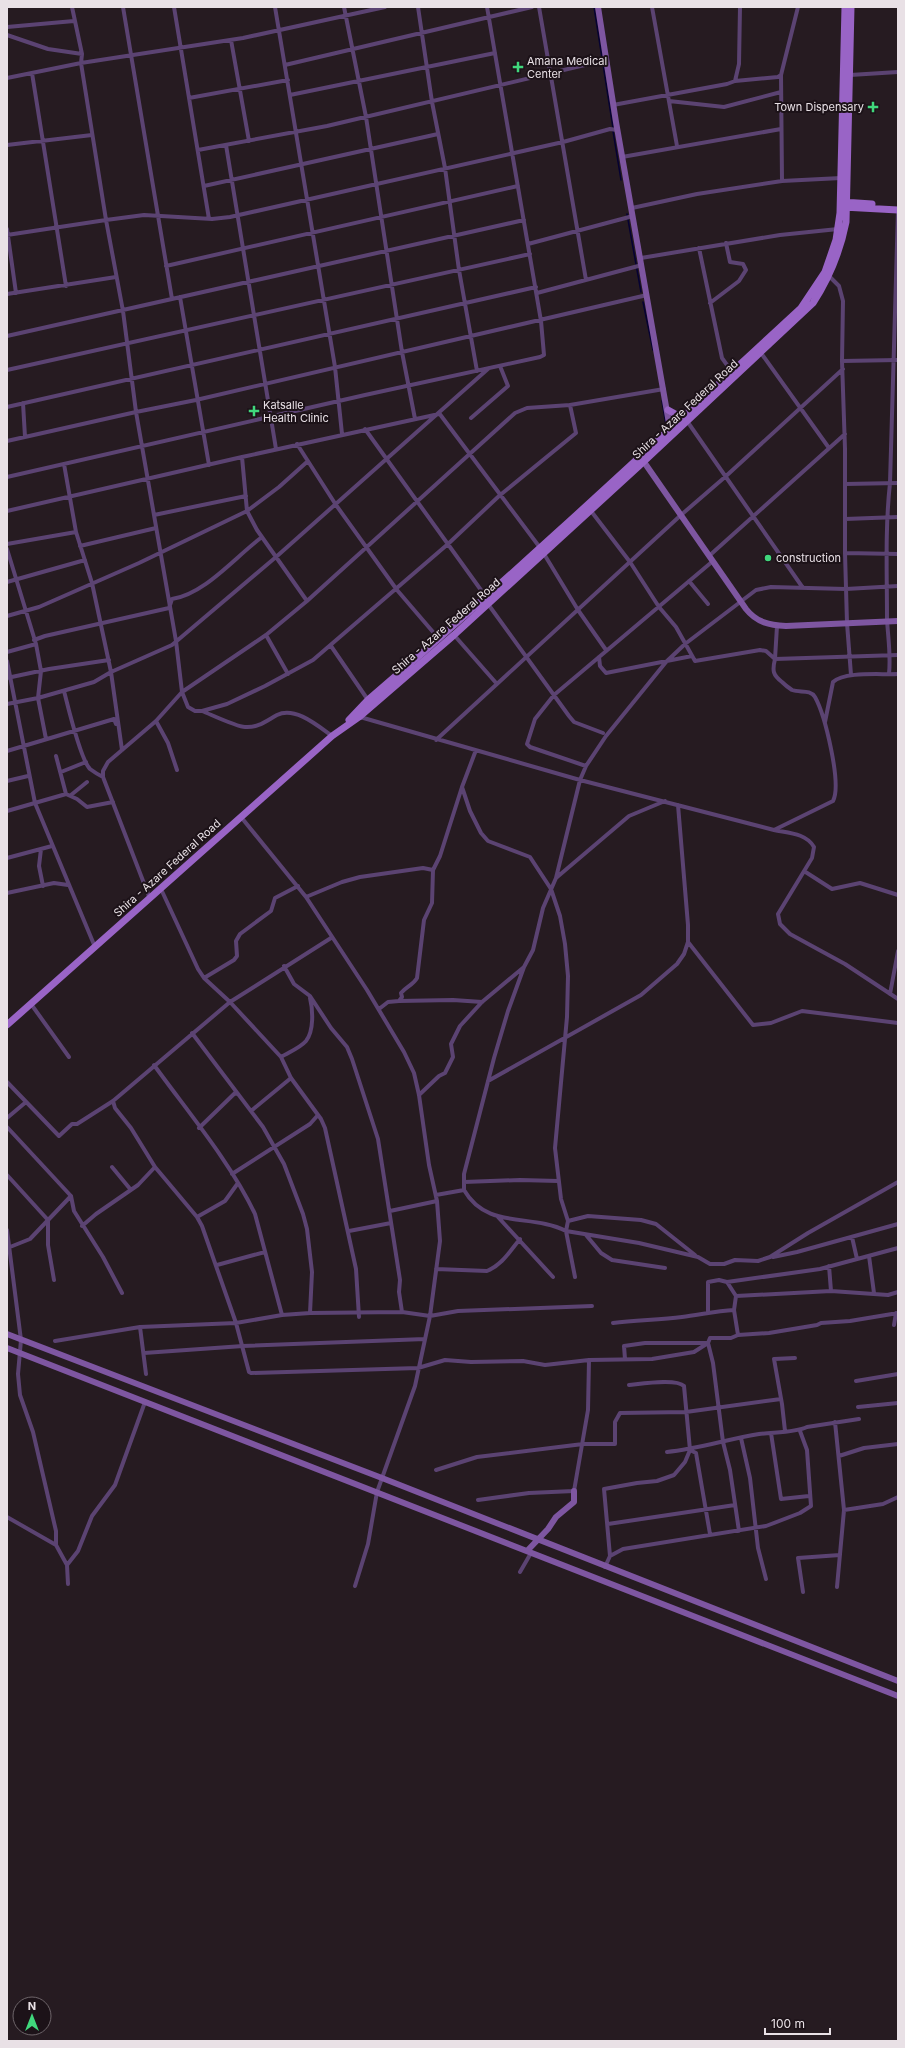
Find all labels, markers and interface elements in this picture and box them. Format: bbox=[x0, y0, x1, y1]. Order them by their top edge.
place label: Amana Medical Center bbox=[527, 54, 607, 81]
marker: Amana Medical Center bbox=[512, 61, 524, 73]
place label: Town Dispensary bbox=[774, 100, 864, 114]
marker: Town Dispensary bbox=[867, 101, 879, 113]
street label: Shira - Azare Federal Road bbox=[629, 356, 741, 462]
place label: Katsalle Health Clinic bbox=[263, 398, 329, 425]
marker: Katsalle Health Clinic bbox=[248, 405, 260, 417]
place label: construction bbox=[776, 551, 841, 565]
marker: construction bbox=[763, 553, 773, 563]
street label: Shira - Azare Federal Road bbox=[389, 575, 503, 677]
street label: Shira - Azare Federal Road bbox=[111, 816, 223, 920]
north arrow bbox=[12, 1996, 52, 2036]
text: N bbox=[28, 1999, 36, 2013]
scale bar bbox=[765, 2010, 830, 2036]
text: 100 m bbox=[771, 2016, 805, 2031]

